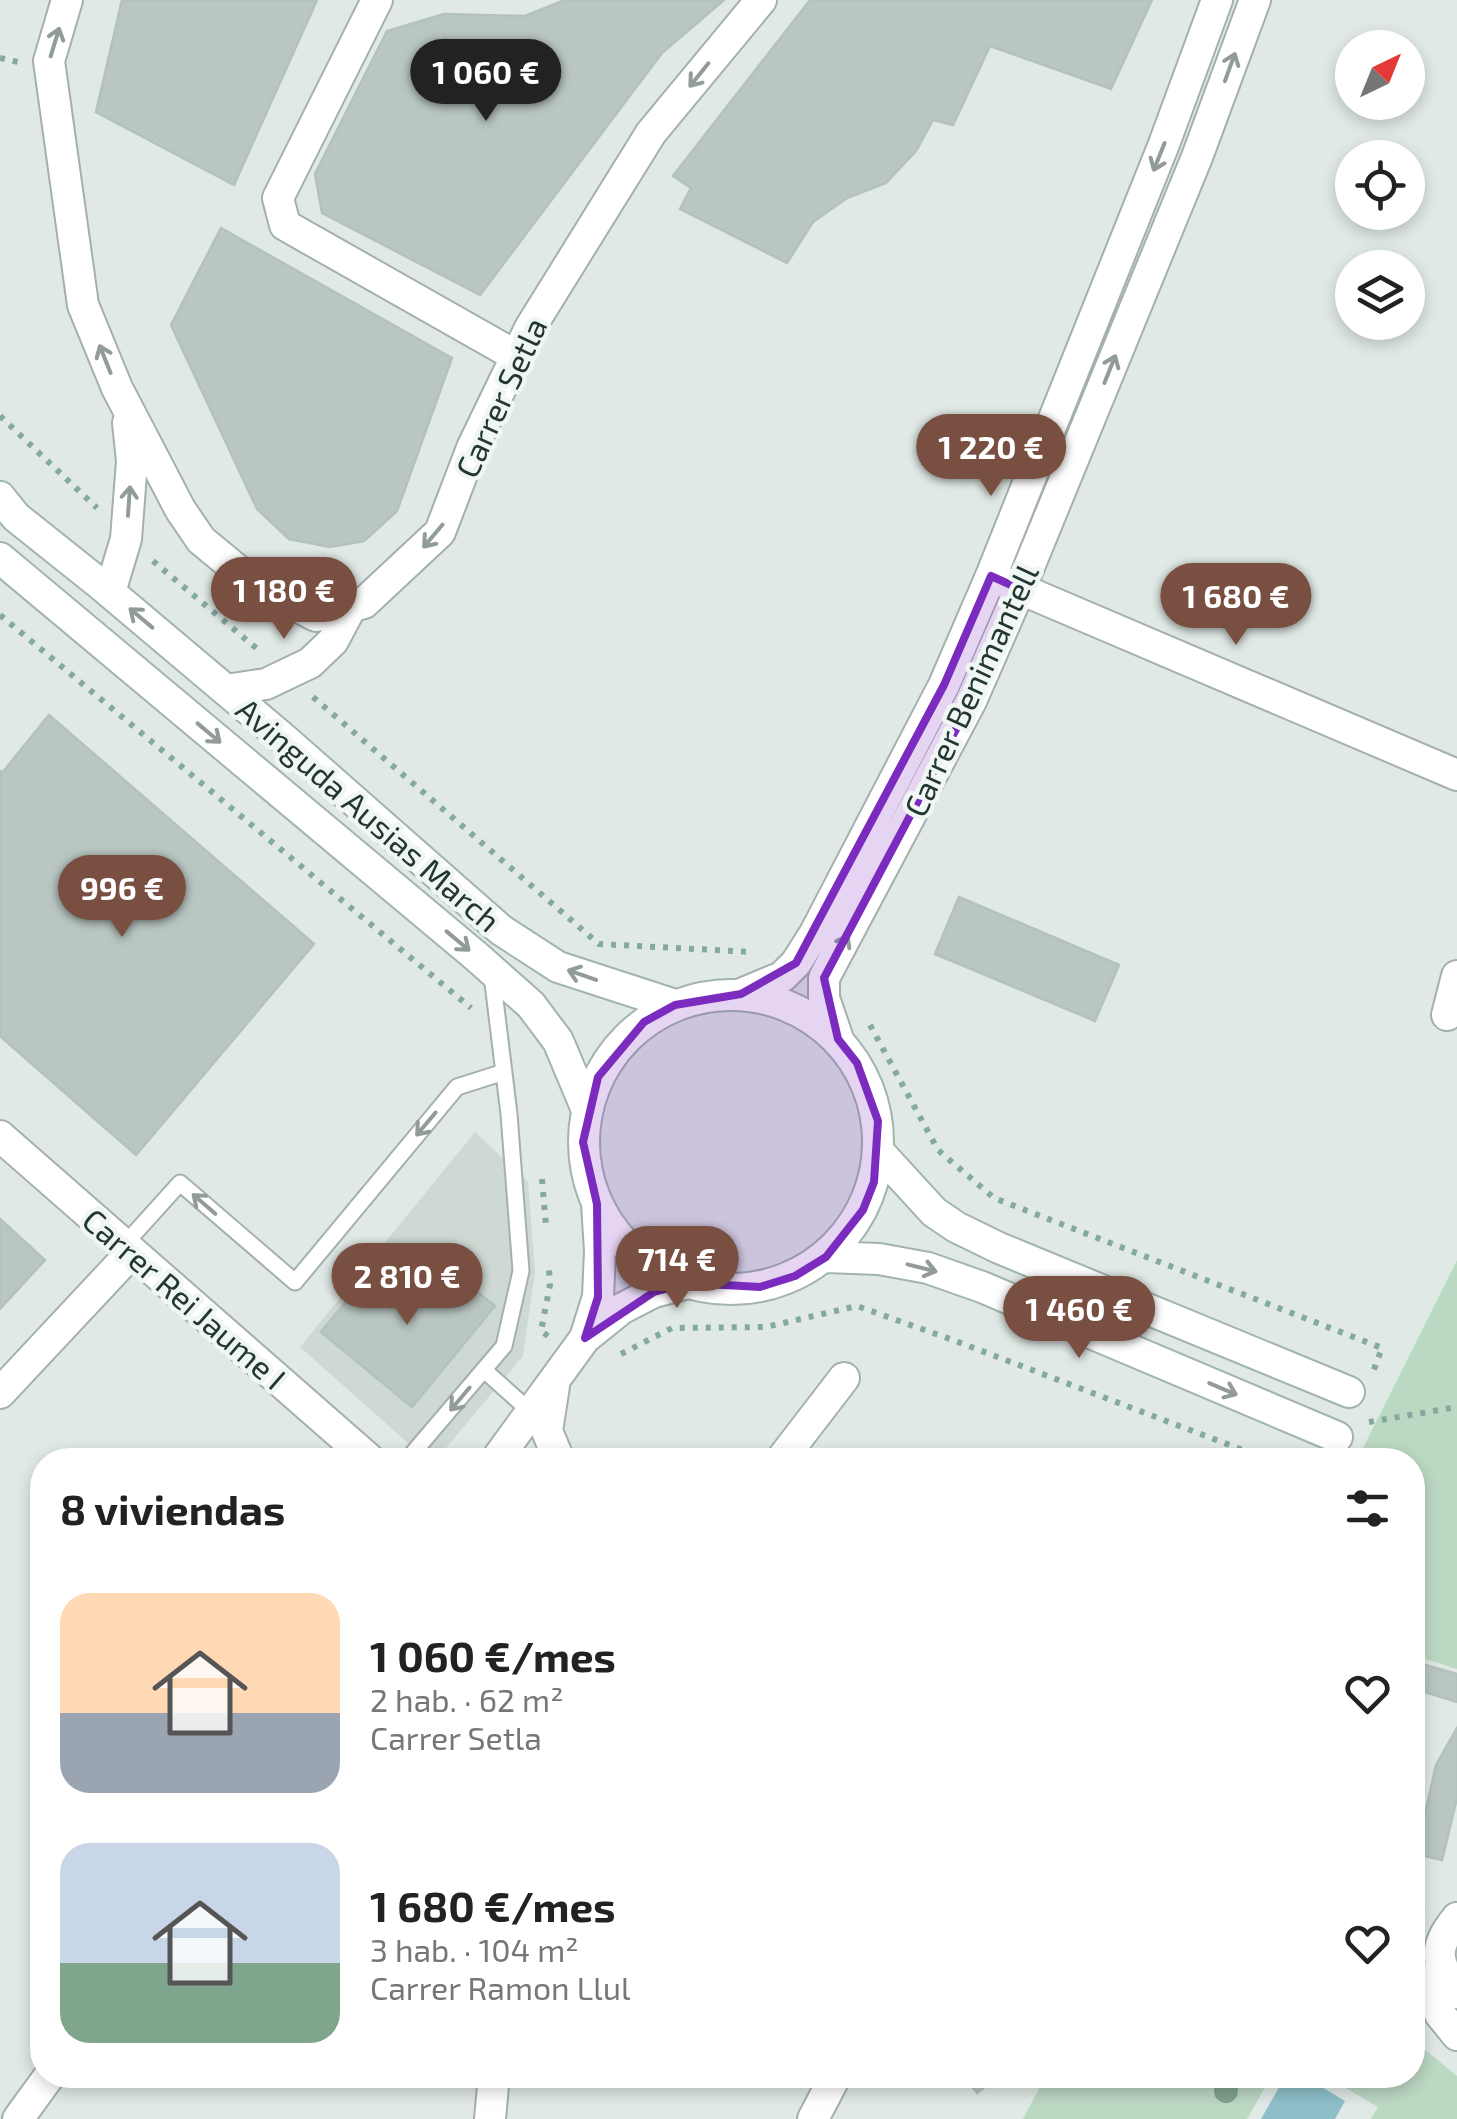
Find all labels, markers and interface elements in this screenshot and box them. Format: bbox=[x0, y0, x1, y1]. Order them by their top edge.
one-way arrow bbox=[47, 27, 65, 58]
north arrow bbox=[1335, 30, 1425, 120]
map controls bbox=[1335, 30, 1425, 340]
pin: 1 060 € bbox=[394, 39, 578, 124]
text: 1 060 € bbox=[432, 52, 540, 90]
one-way arrow bbox=[1222, 52, 1240, 83]
one-way arrow bbox=[688, 62, 710, 88]
button: locate bbox=[1335, 140, 1425, 230]
one-way arrow bbox=[1149, 141, 1167, 172]
button: layers bbox=[1335, 250, 1425, 340]
street label: Carrer Setla bbox=[446, 311, 554, 483]
one-way arrow bbox=[95, 345, 113, 375]
one-way arrow bbox=[1103, 354, 1121, 385]
pin: 1 220 € bbox=[899, 414, 1083, 499]
text: 1 220 € bbox=[938, 427, 1044, 465]
one-way arrow bbox=[120, 486, 139, 518]
one-way arrow bbox=[422, 523, 445, 548]
pin: 1 180 € bbox=[192, 557, 376, 642]
street label: Carrer Benimantell bbox=[895, 558, 1045, 822]
pin: 1 680 € bbox=[1144, 563, 1328, 648]
text: 1 180 € bbox=[233, 570, 335, 608]
text: 1 680 € bbox=[1182, 576, 1290, 614]
one-way arrow bbox=[128, 608, 154, 630]
street label: Avinguda Ausias March bbox=[229, 689, 509, 939]
one-way arrow bbox=[196, 721, 221, 744]
pin: 996 € bbox=[52, 855, 192, 940]
text: 996 € bbox=[80, 868, 164, 906]
one-way arrow bbox=[445, 930, 471, 952]
one-way arrow bbox=[831, 934, 851, 964]
one-way arrow bbox=[567, 965, 599, 983]
one-way arrow bbox=[415, 1110, 437, 1136]
one-way arrow bbox=[192, 1194, 218, 1216]
street label: Carrer Rei Jaume I bbox=[76, 1200, 294, 1396]
pin: 714 € bbox=[607, 1226, 747, 1311]
text: 714 € bbox=[638, 1239, 716, 1277]
pin: 2 810 € bbox=[315, 1243, 499, 1328]
text: 2 810 € bbox=[354, 1256, 460, 1294]
one-way arrow bbox=[905, 1260, 937, 1278]
pin: 1 460 € bbox=[987, 1276, 1171, 1361]
text: 1 460 € bbox=[1025, 1289, 1133, 1327]
one-way arrow bbox=[1207, 1382, 1238, 1400]
one-way arrow bbox=[449, 1385, 471, 1411]
icon: filters bbox=[1340, 1481, 1395, 1536]
text: 8 viviendas bbox=[60, 1483, 285, 1533]
text: 1 060 €/mes bbox=[370, 1630, 616, 1680]
icon: home bbox=[140, 1633, 260, 1753]
icon: heart bbox=[1340, 1666, 1395, 1721]
text: 2 hab. · 62 m² bbox=[370, 1680, 563, 1718]
text: Carrer Setla bbox=[370, 1718, 542, 1756]
text: 1 680 €/mes bbox=[370, 1880, 616, 1930]
icon: home bbox=[140, 1883, 260, 2003]
icon: heart bbox=[1340, 1916, 1395, 1971]
text: 3 hab. · 104 m² bbox=[370, 1930, 579, 1968]
text: Carrer Ramon Llul bbox=[370, 1968, 631, 2006]

